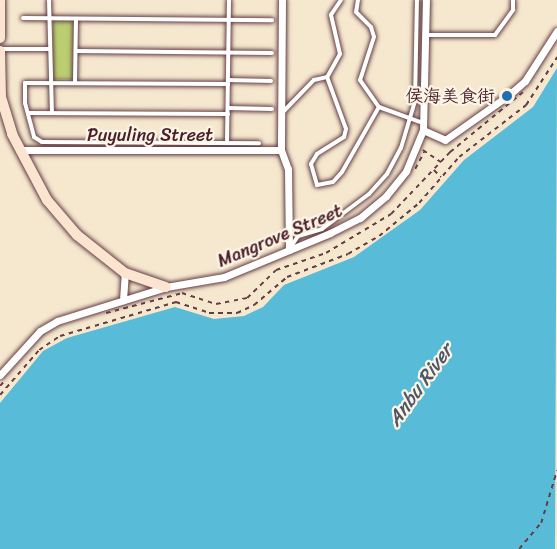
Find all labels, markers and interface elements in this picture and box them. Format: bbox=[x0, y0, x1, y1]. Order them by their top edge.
place label: 侯海美食街 bbox=[405, 85, 495, 107]
marker: 侯海美食街 bbox=[500, 89, 514, 103]
street label: Puyuling Street bbox=[87, 124, 213, 146]
street label: Mangrove Street bbox=[215, 200, 345, 272]
water label: Anbu River bbox=[382, 339, 458, 431]

